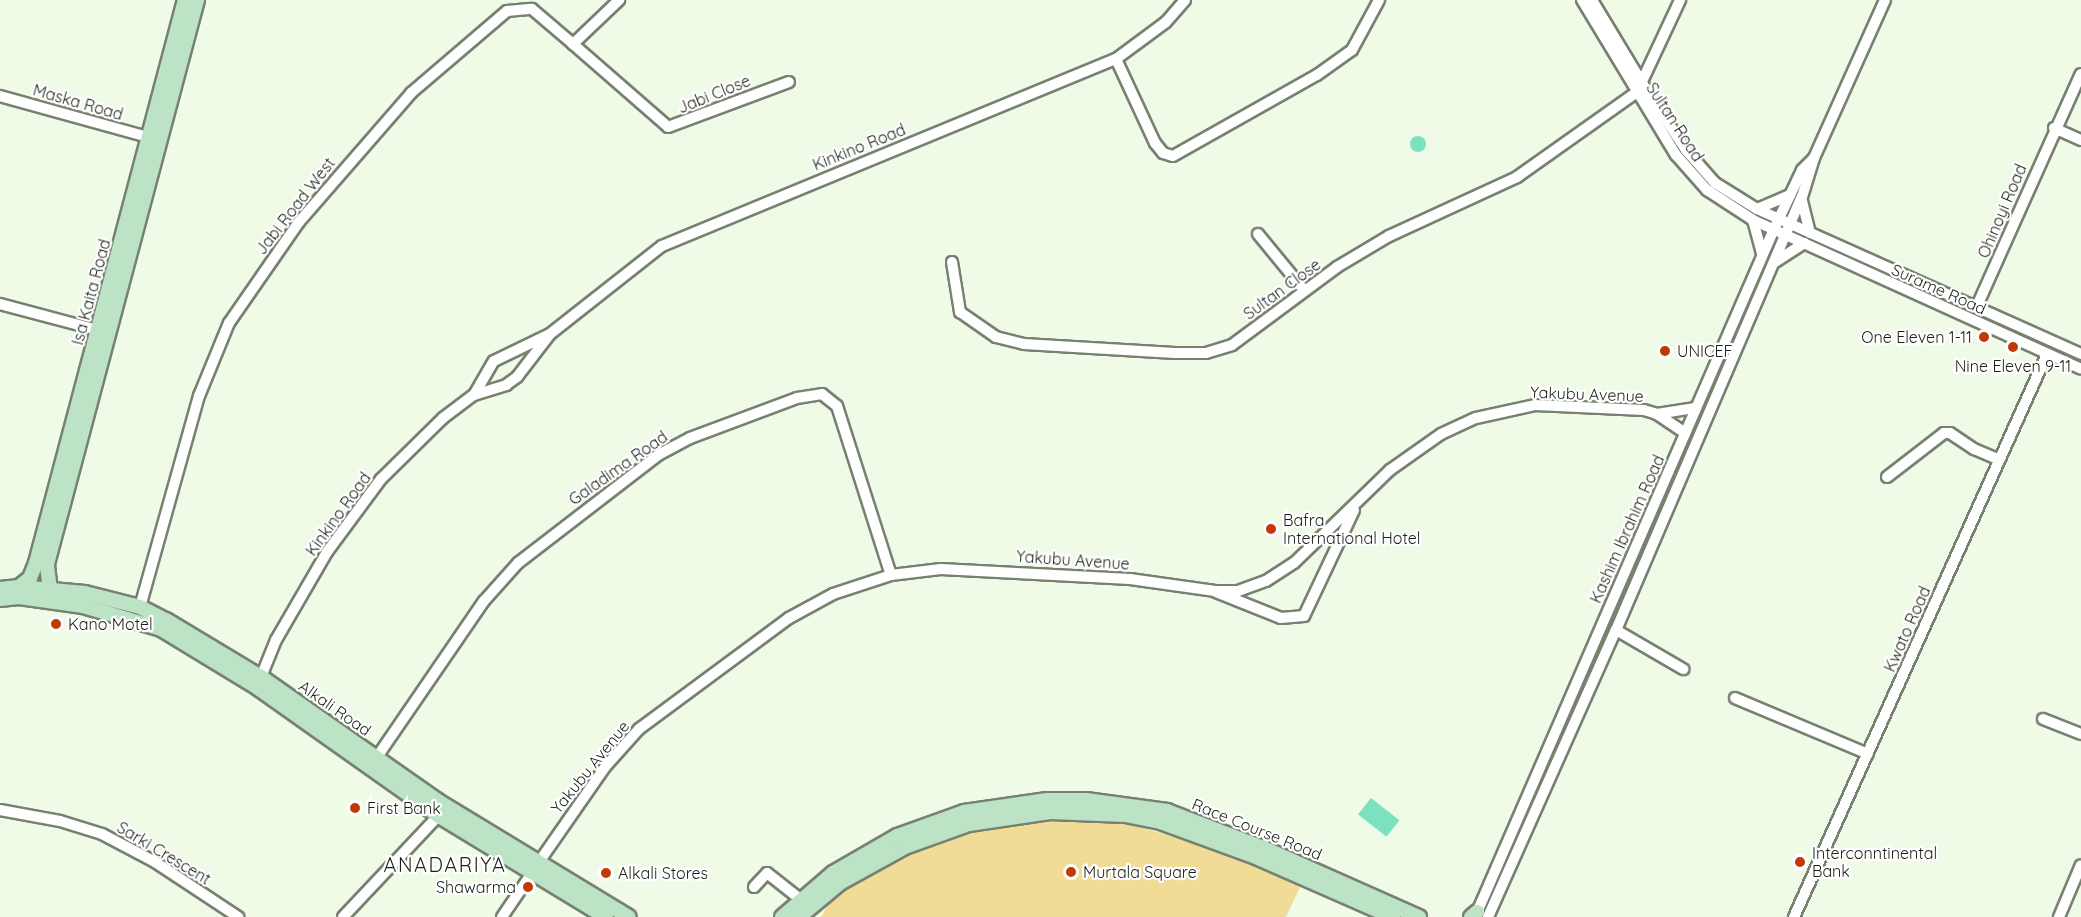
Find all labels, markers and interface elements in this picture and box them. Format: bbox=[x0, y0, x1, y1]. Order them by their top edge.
street label: Jabi Close bbox=[675, 71, 753, 117]
street label: Sultan Road bbox=[1642, 79, 1708, 165]
street label: Maska Road bbox=[31, 80, 125, 124]
street label: Kinkino Road bbox=[810, 120, 908, 174]
street label: Jabi Road West bbox=[251, 154, 339, 258]
street label: Ohinoyi Road bbox=[1974, 161, 2030, 261]
street label: Isa Kaita Road bbox=[68, 237, 114, 347]
street label: Sultan Close bbox=[1240, 255, 1324, 323]
street label: Surame Road bbox=[1889, 260, 1989, 318]
place label: One Eleven 1-11 bbox=[1861, 327, 1972, 347]
marker: One Eleven 1-11 bbox=[1977, 330, 1991, 344]
marker: Nine Eleven 9-11 bbox=[2006, 340, 2020, 354]
place label: UNICEF bbox=[1677, 341, 1733, 361]
marker: UNICEF bbox=[1658, 344, 1672, 358]
place label: Nine Eleven 9-11 bbox=[1955, 356, 2071, 376]
street label: Yakubu Avenue bbox=[1530, 382, 1644, 406]
street label: Galadima Road bbox=[565, 427, 671, 509]
street label: Kashim Ibrahim Road bbox=[1586, 452, 1668, 606]
street label: Kinkino Road bbox=[301, 469, 375, 559]
place label: Bafra International Hotel bbox=[1283, 510, 1420, 548]
marker: Bafra International Hotel bbox=[1264, 522, 1278, 536]
street label: Yakubu Avenue bbox=[1016, 546, 1130, 574]
street label: Kwato Road bbox=[1880, 583, 1934, 675]
place label: Kano Motel bbox=[68, 614, 153, 634]
marker: Kano Motel bbox=[49, 617, 63, 631]
street label: Alkali Road bbox=[295, 676, 375, 740]
street label: Yakubu Avenue bbox=[547, 717, 633, 817]
street label: Race Course Road bbox=[1189, 794, 1325, 864]
place label: First Bank bbox=[367, 798, 441, 818]
marker: First Bank bbox=[348, 801, 362, 815]
street label: Sarki Crescent bbox=[114, 817, 214, 889]
place label: Interconntinental Bank bbox=[1812, 843, 1937, 881]
district label: ANADARIYA bbox=[384, 852, 506, 876]
marker: Interconntinental Bank bbox=[1793, 855, 1807, 869]
place label: Murtala Square bbox=[1083, 862, 1197, 882]
place label: Alkali Stores bbox=[618, 863, 708, 883]
marker: Murtala Square bbox=[1064, 865, 1078, 879]
marker: Alkali Stores bbox=[599, 866, 613, 880]
place label: Shawarma bbox=[436, 877, 516, 897]
marker: Shawarma bbox=[521, 880, 535, 894]

